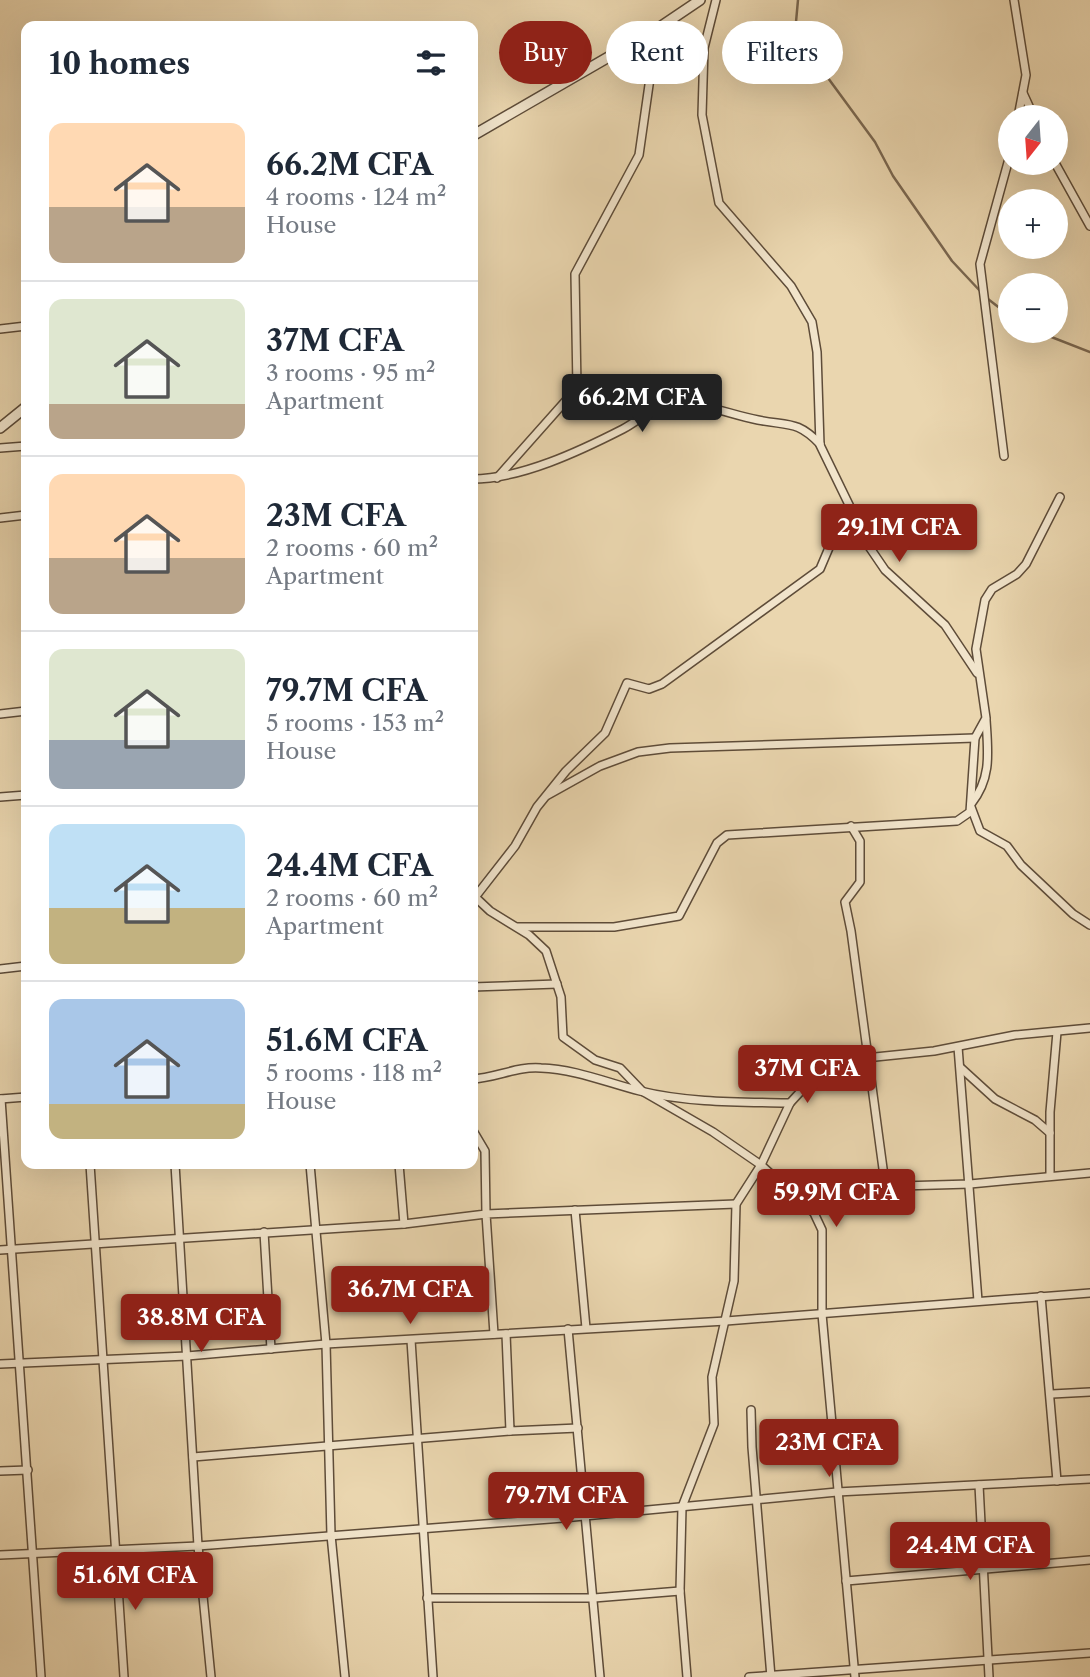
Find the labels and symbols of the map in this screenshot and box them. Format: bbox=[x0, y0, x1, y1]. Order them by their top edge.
north arrow bbox=[998, 105, 1068, 175]
pin: 66.2M CFA bbox=[562, 374, 722, 434]
pin: 29.1M CFA bbox=[819, 504, 979, 564]
pin: 37M CFA bbox=[742, 1046, 872, 1105]
pin: 59.9M CFA bbox=[756, 1170, 916, 1229]
pin: 36.7M CFA bbox=[330, 1266, 490, 1326]
pin: 38.8M CFA bbox=[121, 1294, 281, 1354]
pin: 23M CFA bbox=[764, 1420, 894, 1479]
pin: 79.7M CFA bbox=[486, 1472, 646, 1532]
pin: 24.4M CFA bbox=[890, 1522, 1050, 1582]
pin: 51.6M CFA bbox=[55, 1552, 215, 1612]

